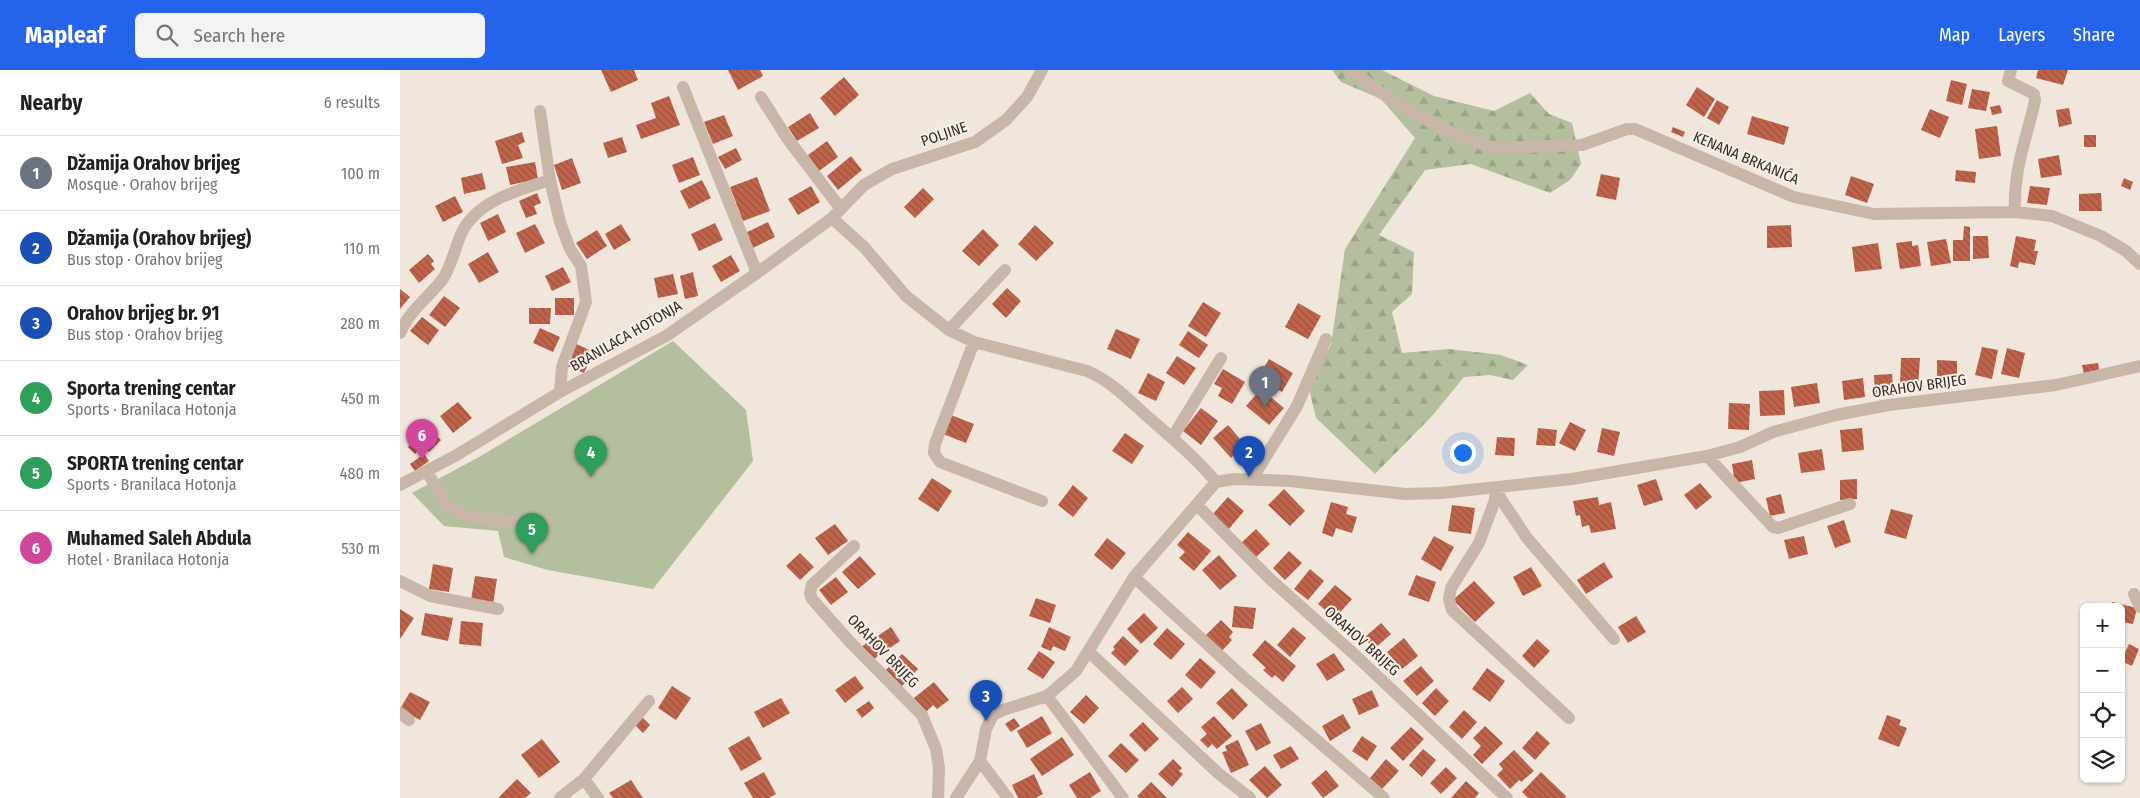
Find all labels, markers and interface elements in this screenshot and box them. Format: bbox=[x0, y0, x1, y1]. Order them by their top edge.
search box bbox=[135, 13, 485, 58]
text: Mapleaf bbox=[25, 21, 105, 49]
icon: search bbox=[153, 21, 181, 49]
text: Search here bbox=[193, 24, 285, 47]
text: Map bbox=[1939, 24, 1970, 46]
text: Layers bbox=[1998, 24, 2045, 46]
text: Share bbox=[2073, 24, 2115, 46]
text: Nearby bbox=[20, 90, 82, 116]
text: 6 results bbox=[324, 93, 380, 112]
street label: POLJINE bbox=[918, 118, 970, 150]
street label: KENANA BRKANIĆA bbox=[1690, 128, 1802, 188]
text: Džamija Orahov brijeg bbox=[67, 152, 240, 175]
text: 1 bbox=[33, 164, 39, 183]
text: 100 m bbox=[341, 164, 380, 183]
text: Mosque · Orahov brijeg bbox=[67, 175, 218, 194]
text: Džamija (Orahov brijeg) bbox=[67, 227, 251, 250]
text: 2 bbox=[32, 239, 40, 258]
text: 110 m bbox=[343, 239, 380, 258]
text: Bus stop · Orahov brijeg bbox=[67, 250, 223, 269]
street label: BRANILACA HOTONJA bbox=[567, 297, 685, 375]
text: Orahov brijeg br. 91 bbox=[67, 302, 219, 325]
text: 3 bbox=[32, 314, 40, 333]
text: 280 m bbox=[341, 314, 380, 333]
text: Bus stop · Orahov brijeg bbox=[67, 325, 223, 344]
pin: 1 bbox=[1249, 366, 1281, 407]
street label: ORAHOV BRIJEG bbox=[1871, 370, 1967, 402]
text: Sporta trening centar bbox=[67, 377, 236, 400]
text: 4 bbox=[32, 389, 40, 408]
text: 450 m bbox=[341, 389, 380, 408]
text: Sports · Branilaca Hotonja bbox=[67, 400, 237, 419]
pin: 6 bbox=[406, 419, 438, 460]
pin: 4 bbox=[575, 436, 607, 477]
pin: 2 bbox=[1233, 436, 1265, 477]
your location bbox=[1450, 440, 1476, 466]
text: SPORTA trening centar bbox=[67, 452, 243, 475]
text: 5 bbox=[32, 464, 40, 483]
text: 480 m bbox=[340, 464, 380, 483]
text: Sports · Branilaca Hotonja bbox=[67, 475, 237, 494]
pin: 5 bbox=[516, 513, 548, 554]
text: Muhamed Saleh Abdula bbox=[67, 527, 252, 550]
text: 6 bbox=[32, 539, 40, 558]
text: 530 m bbox=[341, 539, 380, 558]
text: Hotel · Branilaca Hotonja bbox=[67, 550, 229, 569]
street label: ORAHOV BRIJEG bbox=[1321, 603, 1403, 679]
map controls bbox=[2080, 603, 2125, 783]
button: + bbox=[2080, 603, 2125, 648]
street label: ORAHOV BRIJEG bbox=[844, 611, 922, 691]
button: − bbox=[2080, 648, 2125, 693]
pin: 3 bbox=[970, 680, 1002, 721]
button: locate bbox=[2080, 693, 2125, 738]
button: layers bbox=[2080, 738, 2125, 783]

